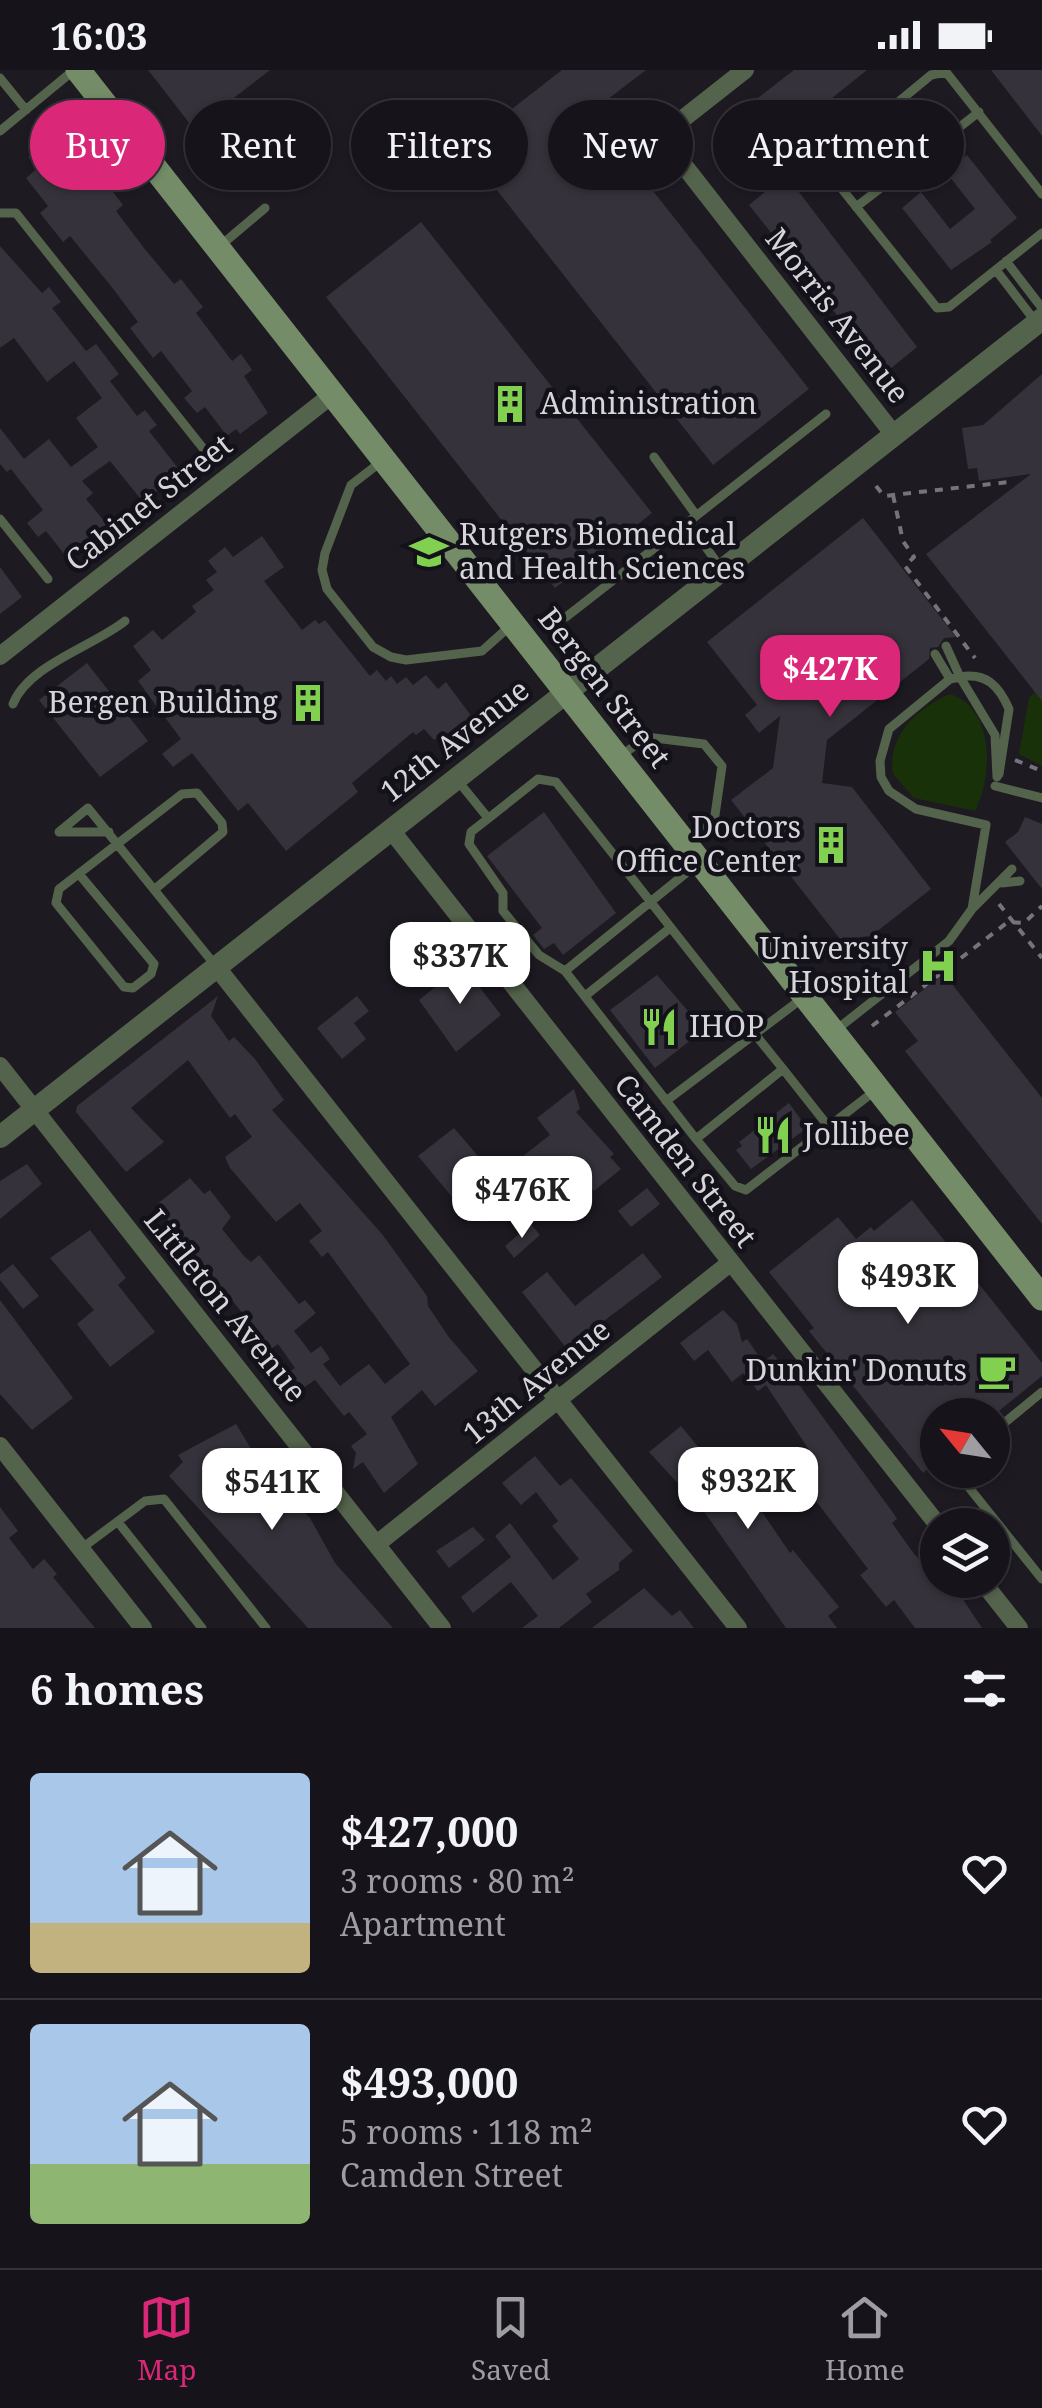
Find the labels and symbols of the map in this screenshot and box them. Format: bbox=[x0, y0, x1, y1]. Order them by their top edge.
street label: Morris Avenue bbox=[757, 219, 920, 411]
place label: Administration bbox=[540, 382, 757, 423]
building icon: Administration bbox=[489, 383, 531, 425]
street label: Cabinet Street bbox=[56, 424, 240, 580]
place label: Rutgers Biomedical and Health Sciences bbox=[459, 513, 745, 588]
school or university icon: Rutgers Biomedical and Health Sciences bbox=[408, 531, 450, 573]
street label: Bergen Street bbox=[530, 598, 681, 776]
pin: $427K bbox=[760, 635, 900, 720]
street label: 12th Avenue bbox=[371, 669, 537, 811]
place label: Bergen Building bbox=[48, 681, 278, 722]
building icon: Bergen Building bbox=[287, 682, 329, 724]
place label: Doctors Office Center bbox=[616, 806, 801, 881]
building icon: Doctors Office Center bbox=[810, 824, 852, 866]
pin: $337K bbox=[390, 922, 530, 1007]
place label: University Hospital bbox=[759, 927, 908, 1002]
hospital icon: University Hospital bbox=[917, 945, 959, 987]
place label: IHOP bbox=[689, 1005, 764, 1046]
restaurant icon: IHOP bbox=[638, 1006, 680, 1048]
street label: Camden Street bbox=[606, 1065, 767, 1255]
place label: Jollibee bbox=[802, 1113, 910, 1154]
restaurant icon: Jollibee bbox=[752, 1114, 794, 1156]
pin: $476K bbox=[452, 1156, 592, 1241]
street label: Littleton Avenue bbox=[136, 1200, 317, 1410]
pin: $493K bbox=[838, 1242, 978, 1327]
street label: 13th Avenue bbox=[454, 1309, 618, 1453]
place label: Dunkin' Donuts bbox=[745, 1349, 967, 1390]
cafe icon: Dunkin' Donuts bbox=[976, 1350, 1018, 1392]
north arrow bbox=[920, 1398, 1010, 1488]
pin: $932K bbox=[678, 1447, 818, 1532]
pin: $541K bbox=[202, 1448, 342, 1533]

